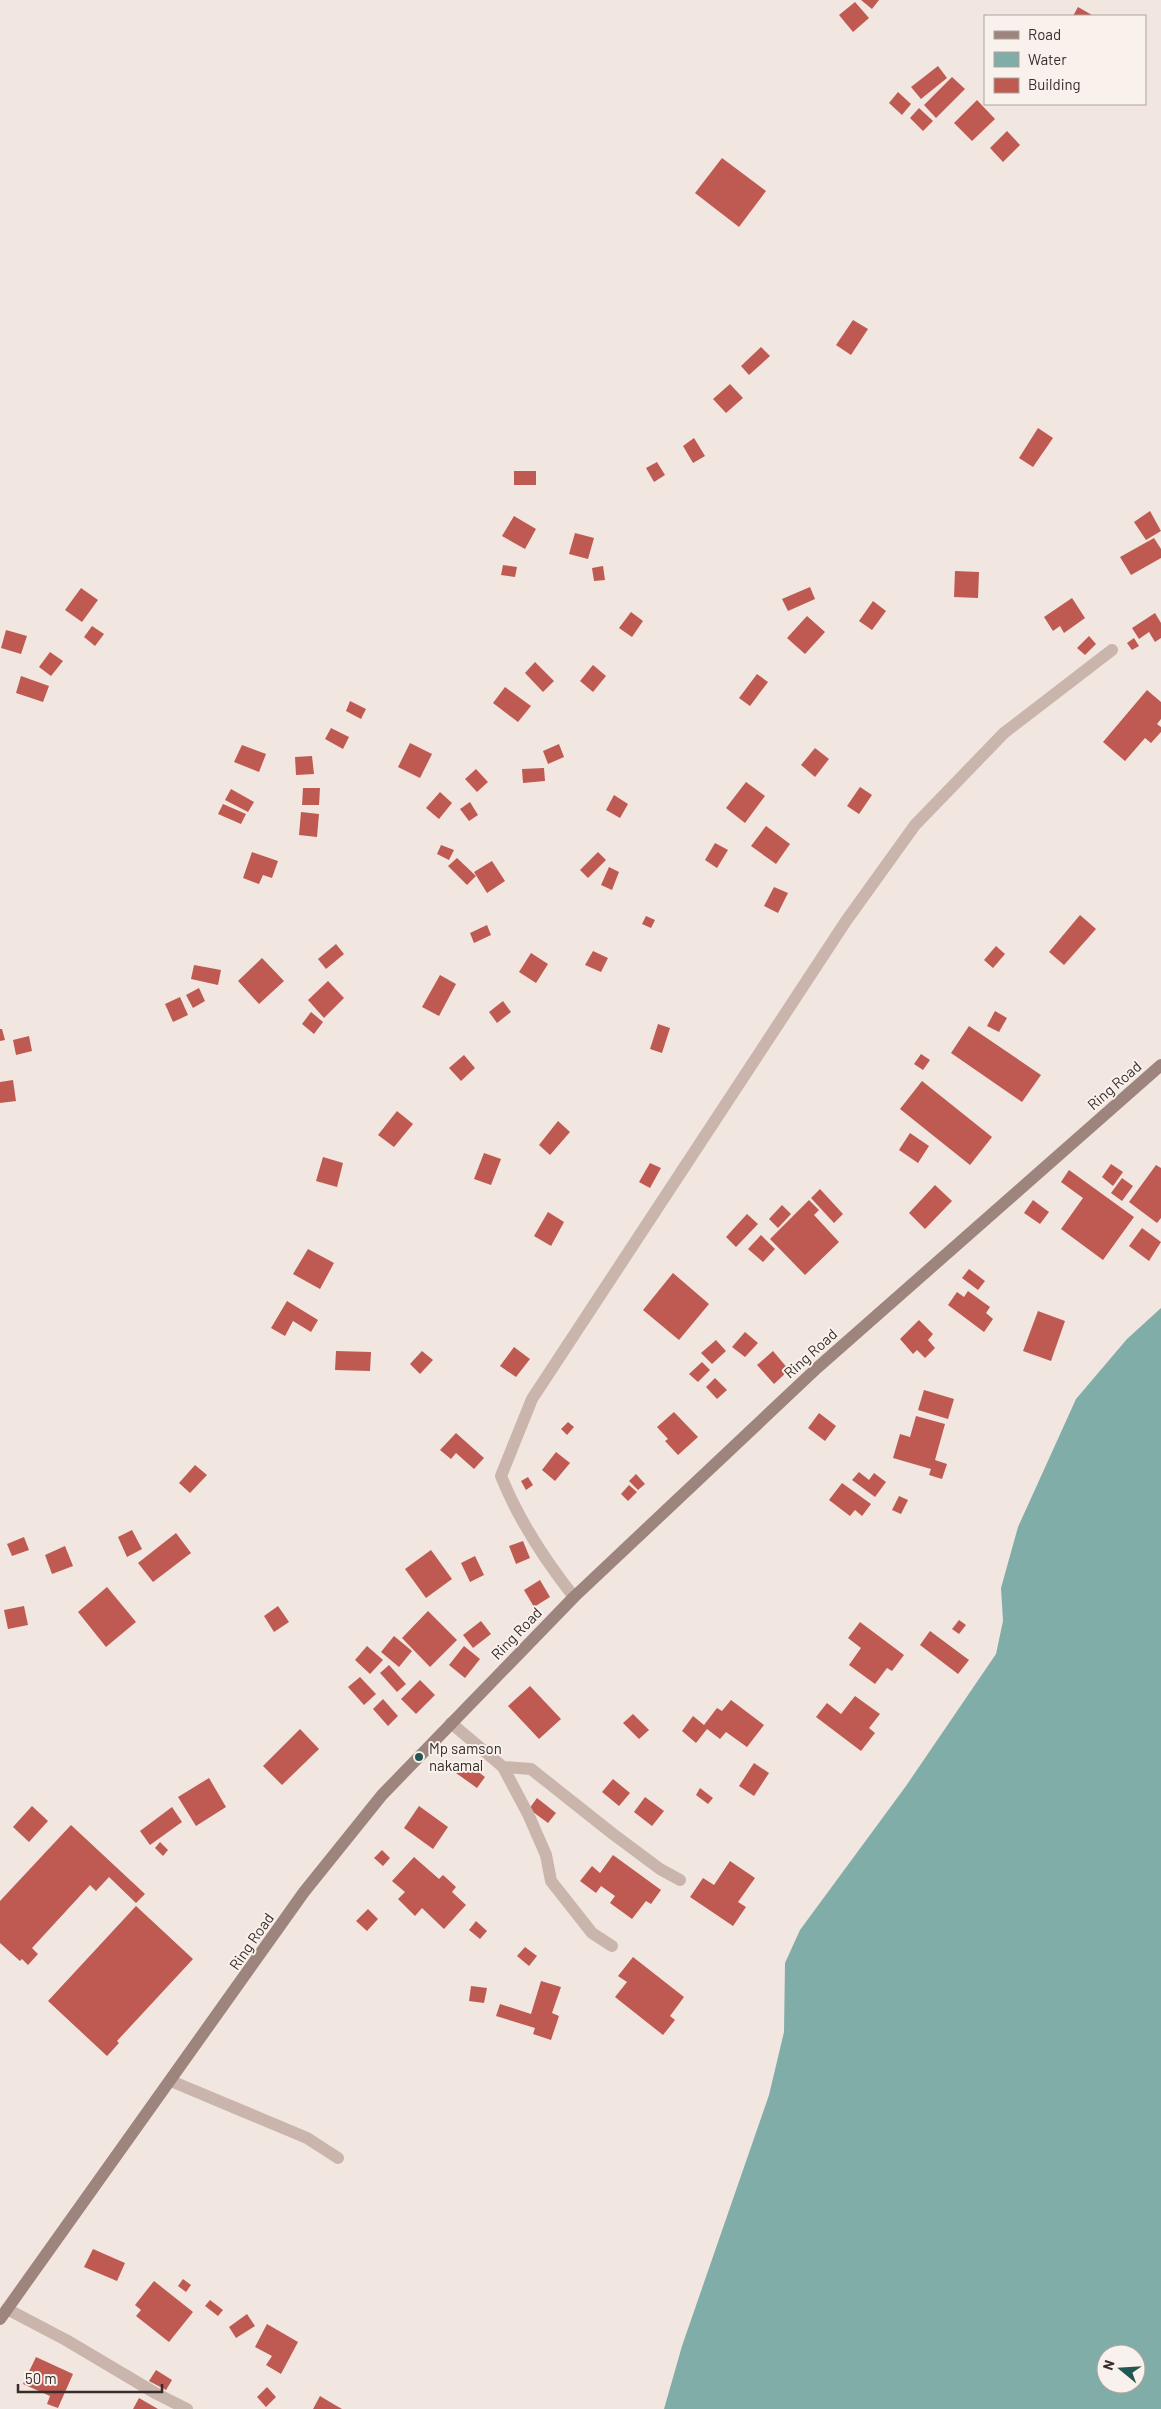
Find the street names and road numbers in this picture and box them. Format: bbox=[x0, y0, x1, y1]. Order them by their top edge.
street label: Ring Road bbox=[1083, 1057, 1145, 1113]
street label: Ring Road bbox=[780, 1324, 840, 1382]
street label: Ring Road bbox=[487, 1603, 545, 1663]
street label: Ring Road bbox=[225, 1909, 277, 1973]

